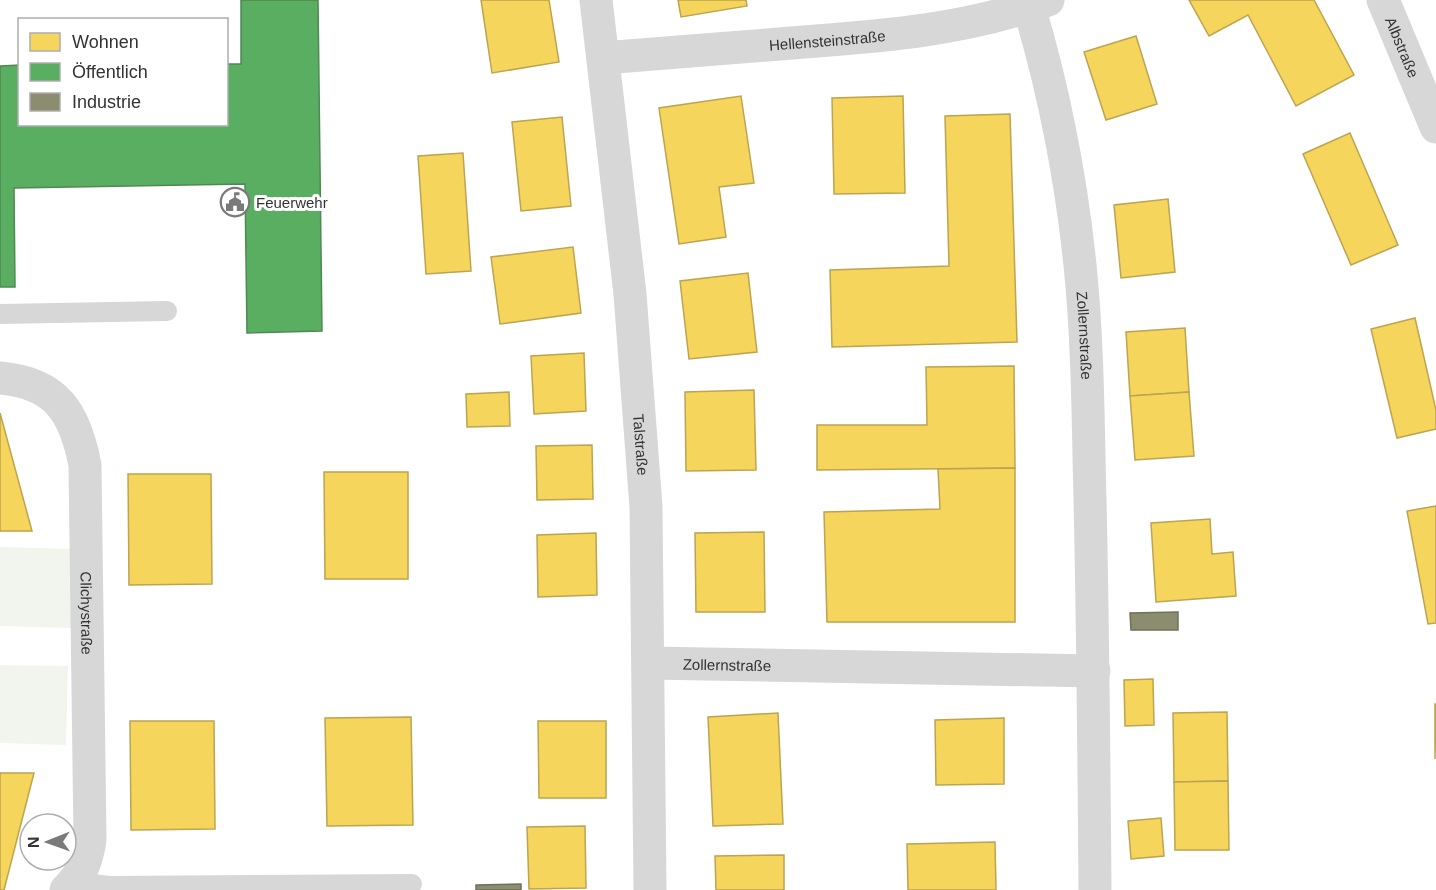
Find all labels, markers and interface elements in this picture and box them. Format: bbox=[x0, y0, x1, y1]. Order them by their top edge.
street label: Albstraße bbox=[1382, 14, 1423, 80]
legend bbox=[18, 18, 228, 126]
street label: Hellensteinstraße bbox=[768, 27, 886, 53]
text: Wohnen bbox=[72, 32, 139, 52]
text: Öffentlich bbox=[72, 62, 148, 82]
text: Industrie bbox=[72, 92, 141, 112]
public building icon: Feuerwehr bbox=[219, 186, 251, 218]
place label: Feuerwehr bbox=[256, 194, 328, 211]
street label: Zollernstraße bbox=[1074, 291, 1096, 380]
street label: Talstraße bbox=[631, 413, 652, 476]
street label: Clichystraße bbox=[78, 571, 96, 655]
street label: Zollernstraße bbox=[683, 655, 771, 674]
north arrow bbox=[18, 812, 78, 872]
text: N bbox=[25, 836, 42, 848]

